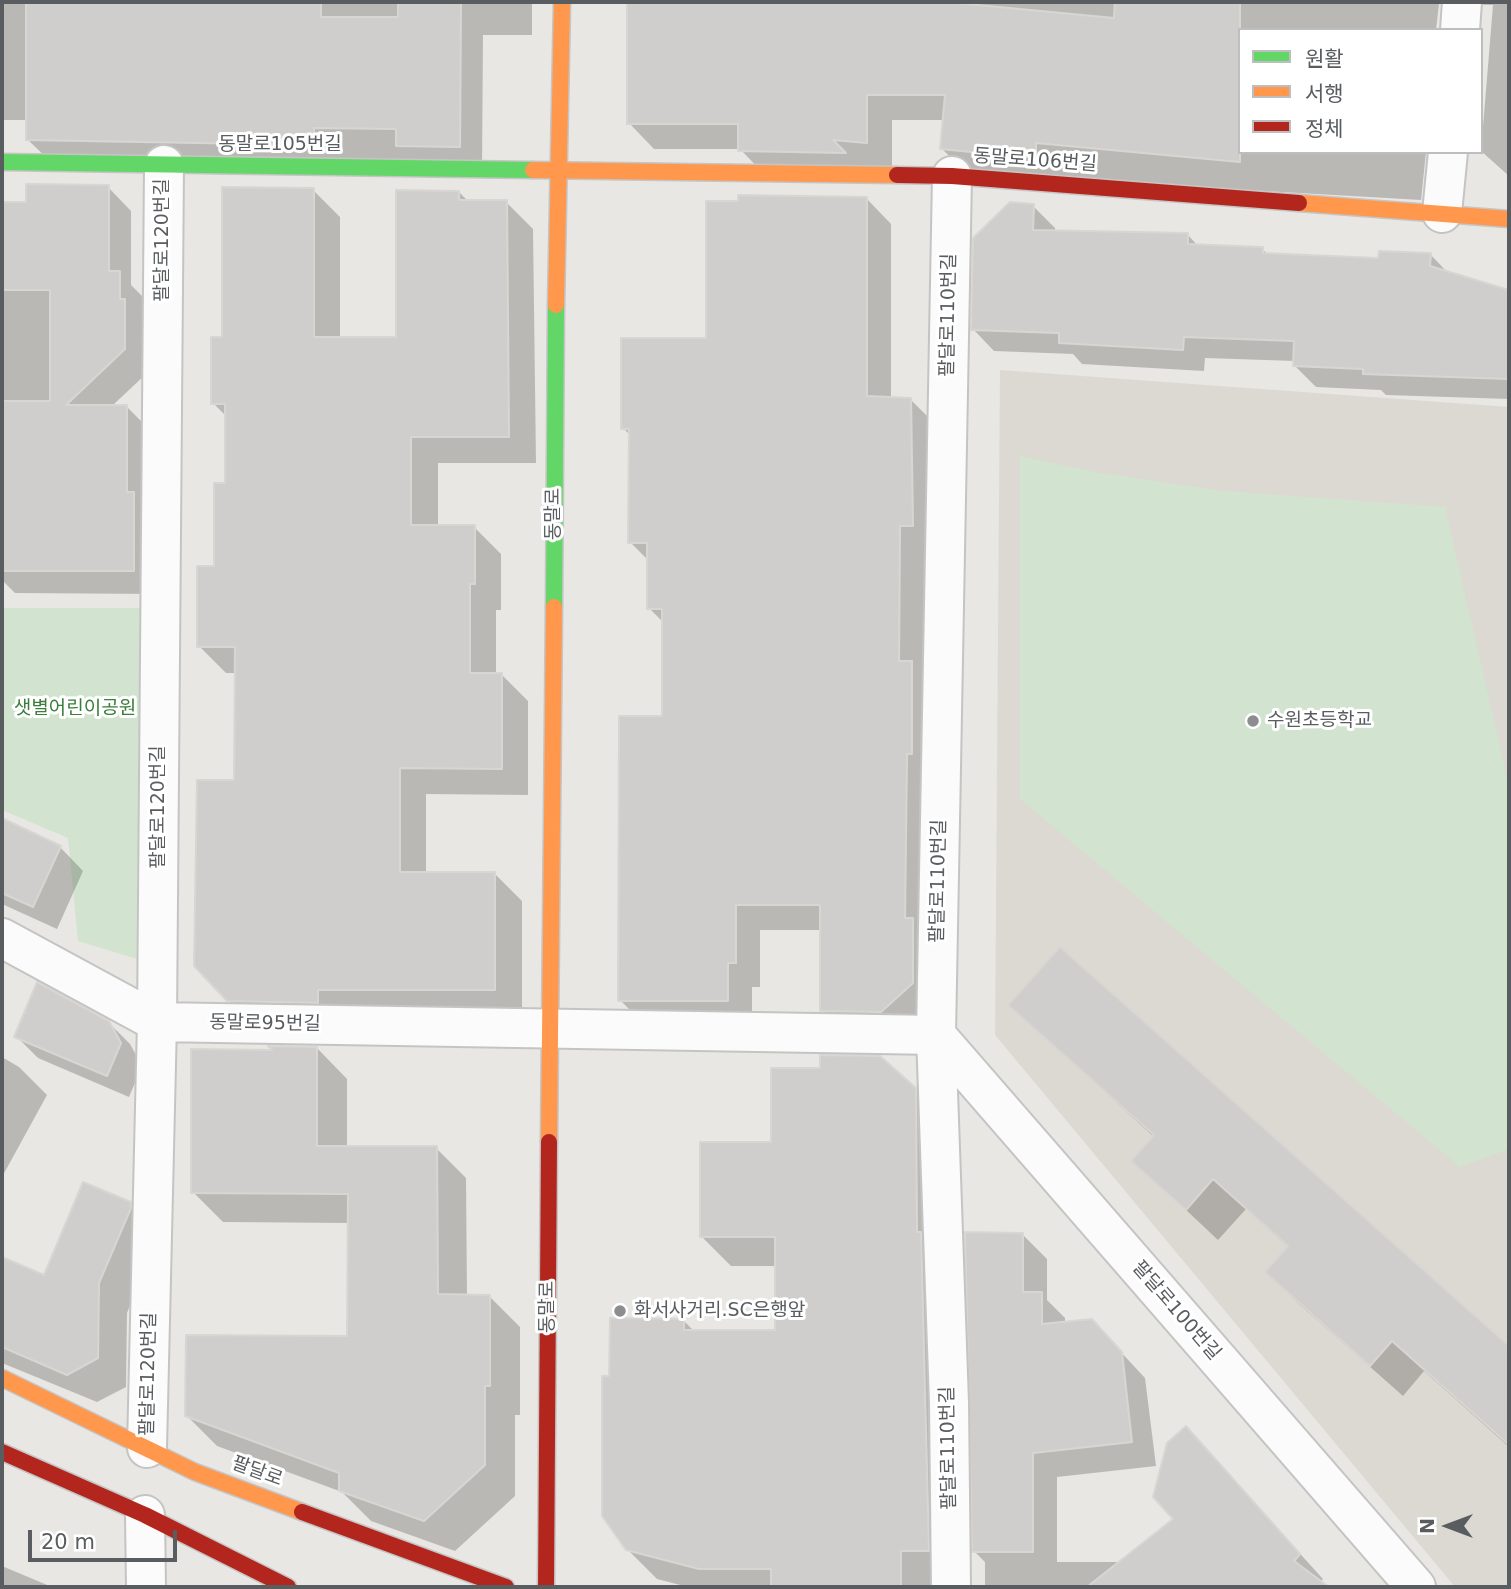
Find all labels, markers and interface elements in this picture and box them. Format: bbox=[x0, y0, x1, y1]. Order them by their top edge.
legend bbox=[1238, 28, 1483, 154]
text: 원활 bbox=[1305, 47, 1344, 71]
text: 서행 bbox=[1305, 82, 1344, 106]
text: 정체 bbox=[1305, 117, 1344, 141]
street label: 동말로105번길 bbox=[218, 134, 342, 156]
street label: 동말로106번길 bbox=[973, 145, 1097, 177]
street label: 팔달로120번길 bbox=[152, 178, 174, 302]
street label: 팔달로110번길 bbox=[937, 253, 961, 377]
street label: 동말로 bbox=[543, 488, 565, 540]
park label: 샛별어린이공원 bbox=[14, 698, 136, 720]
place label: 수원초등학교 bbox=[1267, 710, 1372, 732]
marker: 수원초등학교 bbox=[1245, 713, 1261, 729]
street label: 팔달로120번길 bbox=[148, 745, 170, 869]
street label: 팔달로110번길 bbox=[927, 819, 951, 943]
street label: 동말로95번길 bbox=[209, 1012, 321, 1036]
street label: 팔달로100번길 bbox=[1127, 1257, 1225, 1365]
street label: 동말로 bbox=[537, 1281, 559, 1333]
place label: 화서사거리.SC은행앞 bbox=[634, 1300, 805, 1322]
marker: 화서사거리.SC은행앞 bbox=[612, 1303, 628, 1319]
street label: 팔달로120번길 bbox=[137, 1312, 161, 1436]
street label: 팔달로110번길 bbox=[937, 1386, 961, 1510]
street label: 팔달로 bbox=[228, 1452, 286, 1492]
north arrow bbox=[1413, 1491, 1483, 1561]
scale bar bbox=[32, 1516, 180, 1560]
text: N bbox=[1416, 1518, 1438, 1534]
text: 20 m bbox=[41, 1530, 95, 1554]

